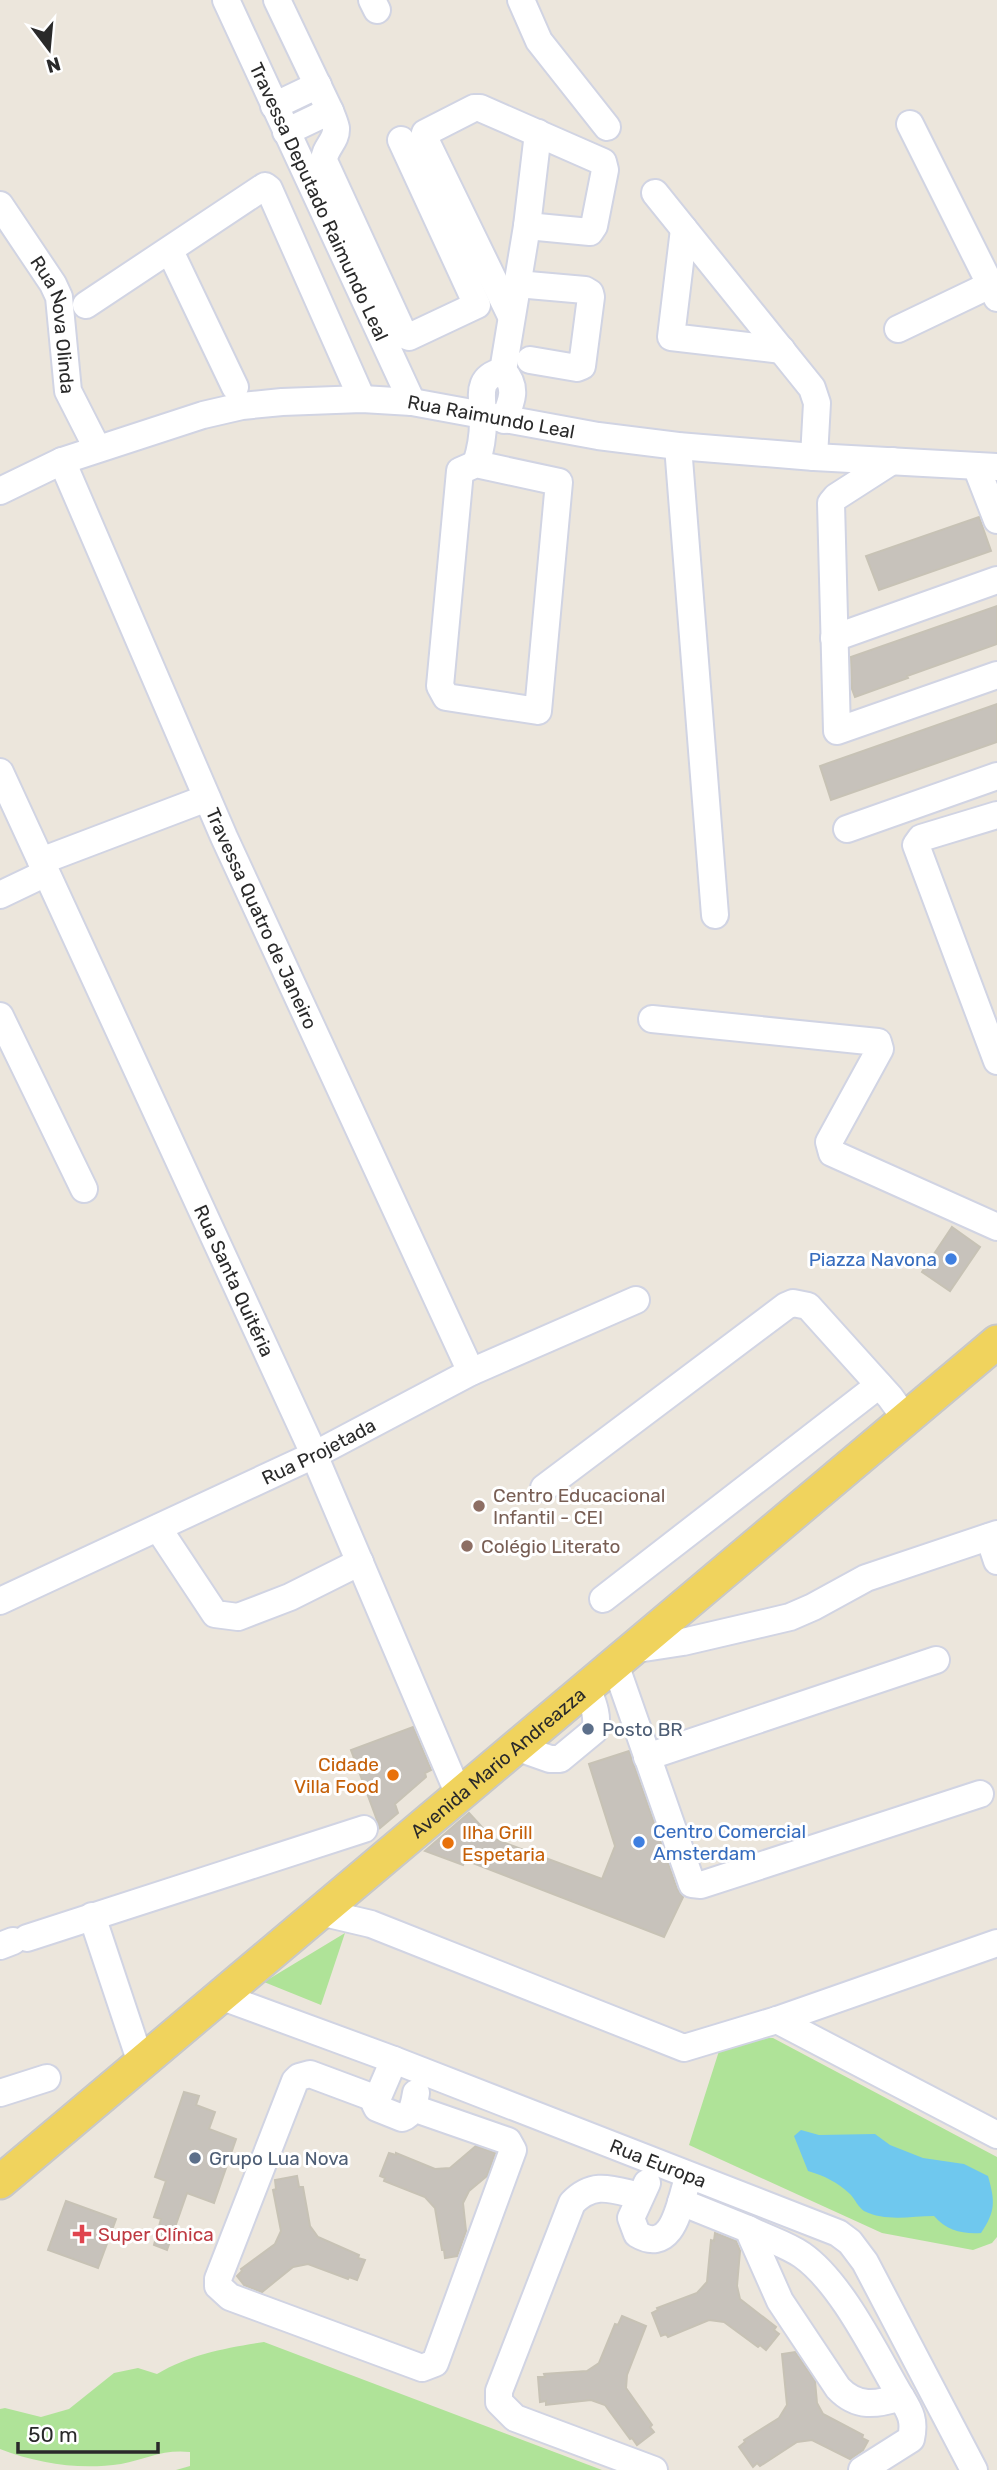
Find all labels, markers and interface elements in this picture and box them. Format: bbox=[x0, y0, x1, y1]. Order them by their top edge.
north arrow bbox=[14, 14, 84, 84]
text: N bbox=[44, 52, 63, 78]
street label: Travessa Deputado Raimundo Leal bbox=[245, 59, 394, 344]
street label: Rua Nova Olinda bbox=[26, 251, 80, 395]
street label: Rua Raimundo Leal bbox=[406, 390, 577, 443]
street label: Travessa Quatro de Janeiro bbox=[201, 804, 322, 1032]
street label: Rua Santa Quitéria bbox=[189, 1201, 279, 1360]
place label: Piazza Navona bbox=[809, 1248, 937, 1271]
marker: Piazza Navona bbox=[943, 1251, 959, 1267]
street label: Rua Projetada bbox=[258, 1413, 379, 1489]
place label: Centro Educacional Infantil - CEI bbox=[493, 1484, 665, 1529]
marker: Centro Educacional Infantil - CEI bbox=[471, 1498, 487, 1514]
place label: Colégio Literato bbox=[481, 1535, 620, 1558]
marker: Colégio Literato bbox=[459, 1538, 475, 1554]
street label: Avenida Mario Andreazza bbox=[406, 1682, 590, 1843]
place label: Posto BR bbox=[602, 1718, 683, 1741]
marker: Posto BR bbox=[580, 1721, 596, 1737]
place label: Cidade Villa Food bbox=[294, 1753, 379, 1798]
marker: Cidade Villa Food bbox=[385, 1767, 401, 1783]
place label: Centro Comercial Amsterdam bbox=[653, 1820, 806, 1865]
place label: Ilha Grill Espetaria bbox=[462, 1821, 545, 1866]
marker: Centro Comercial Amsterdam bbox=[631, 1834, 647, 1850]
marker: Ilha Grill Espetaria bbox=[440, 1835, 456, 1851]
street label: Rua Europa bbox=[607, 2134, 710, 2192]
place label: Grupo Lua Nova bbox=[209, 2147, 349, 2170]
marker: Grupo Lua Nova bbox=[187, 2150, 203, 2166]
place label: Super Clínica bbox=[98, 2223, 214, 2246]
marker: Super Clínica bbox=[72, 2224, 92, 2244]
scale bar bbox=[18, 2410, 158, 2454]
text: 50 m bbox=[28, 2422, 78, 2447]

